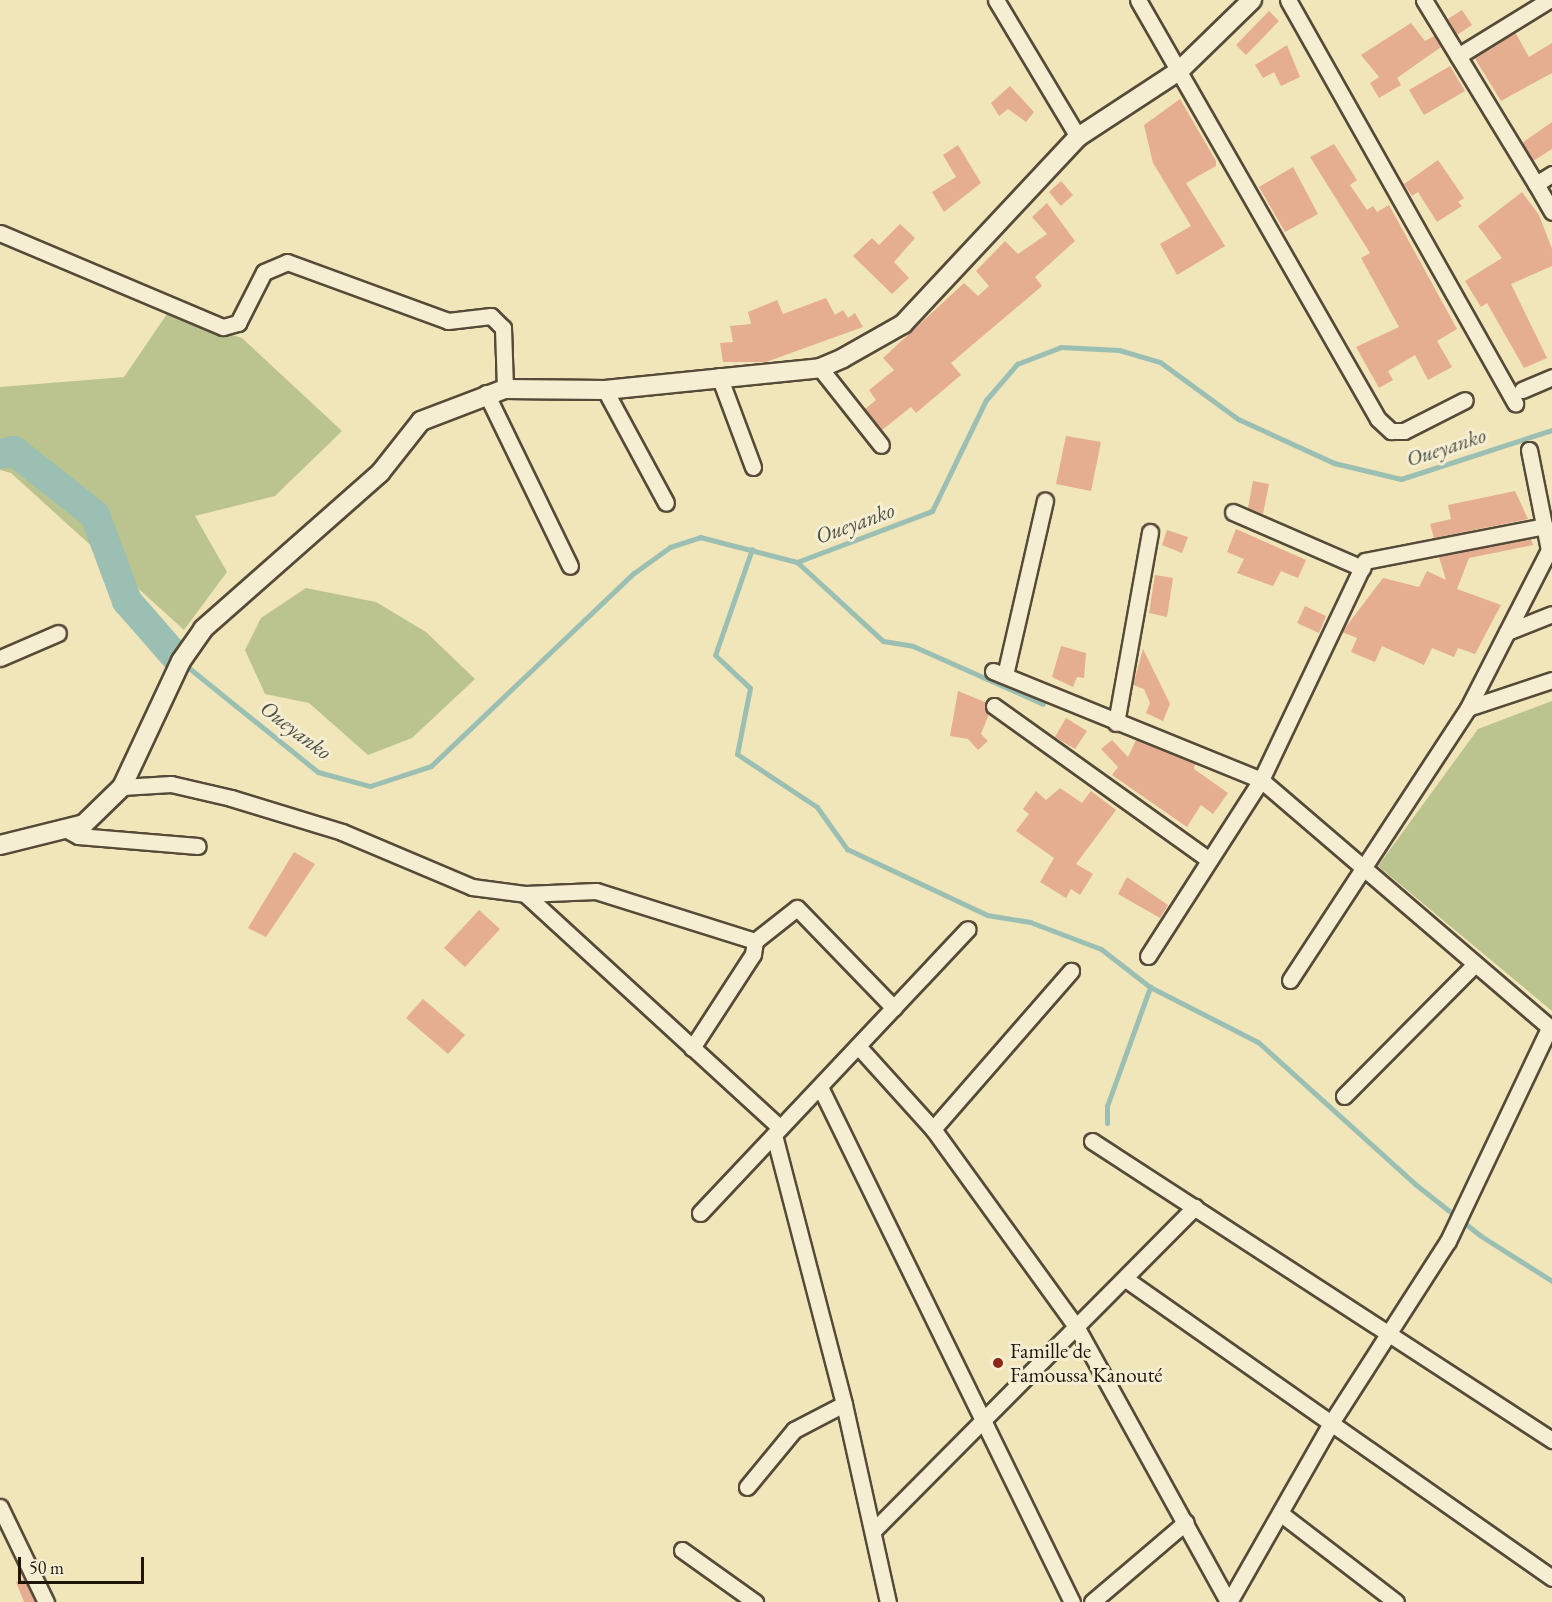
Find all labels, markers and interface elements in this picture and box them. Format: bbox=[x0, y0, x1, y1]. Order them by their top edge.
water label: Oueyanko bbox=[1403, 422, 1489, 472]
water label: Oueyanko bbox=[812, 497, 898, 549]
water label: Oueyanko bbox=[255, 695, 337, 765]
place label: Famille de Famoussa Kanouté bbox=[1010, 1338, 1162, 1388]
marker: Famille de Famoussa Kanouté bbox=[991, 1356, 1005, 1370]
scale bar bbox=[21, 1545, 147, 1583]
text: 50 m bbox=[29, 1556, 64, 1579]

